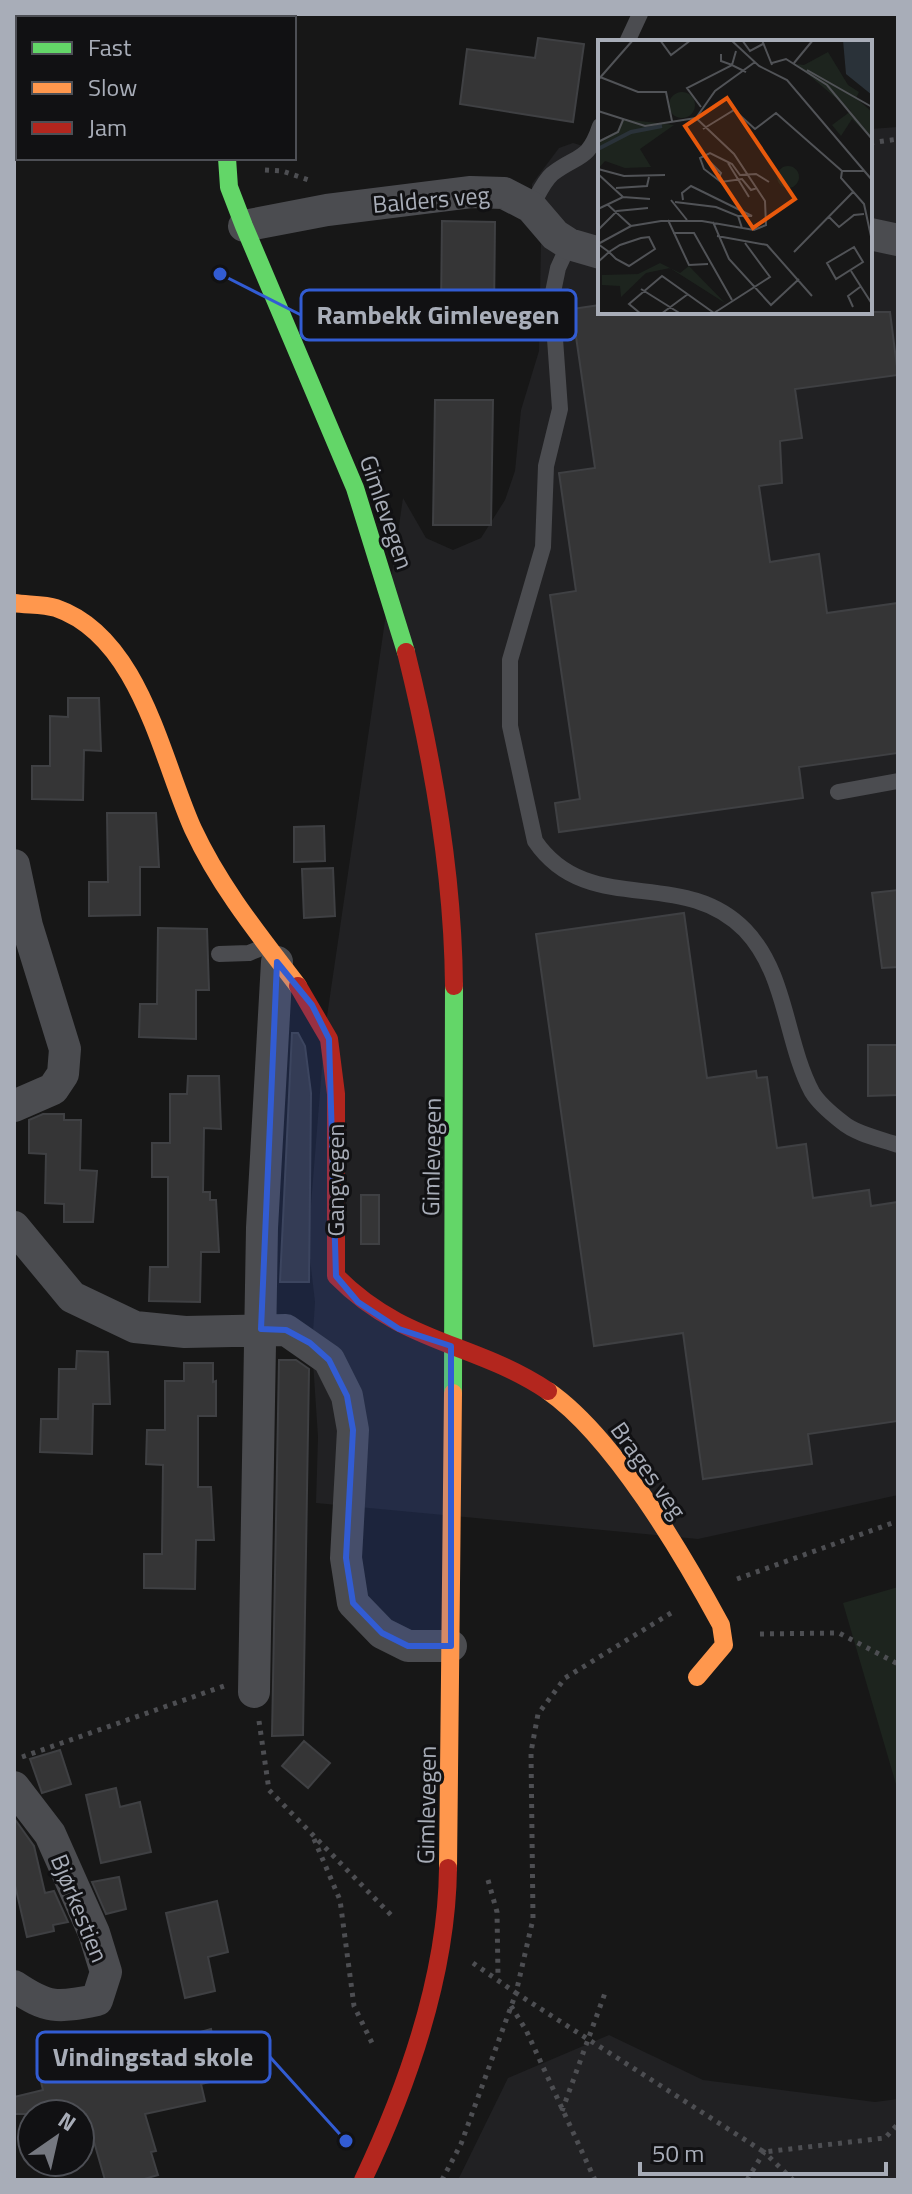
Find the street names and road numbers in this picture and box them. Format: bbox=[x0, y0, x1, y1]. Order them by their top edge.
street label: Balders veg bbox=[371, 176, 491, 222]
street label: Gimlevegen bbox=[351, 450, 423, 574]
street label: Gimlevegen bbox=[412, 1098, 450, 1216]
street label: Gangvegen bbox=[317, 1124, 353, 1236]
street label: Brages veg bbox=[602, 1414, 696, 1526]
street label: Gimlevegen bbox=[407, 1746, 445, 1864]
street label: Bjørkestien bbox=[42, 1848, 118, 1968]

